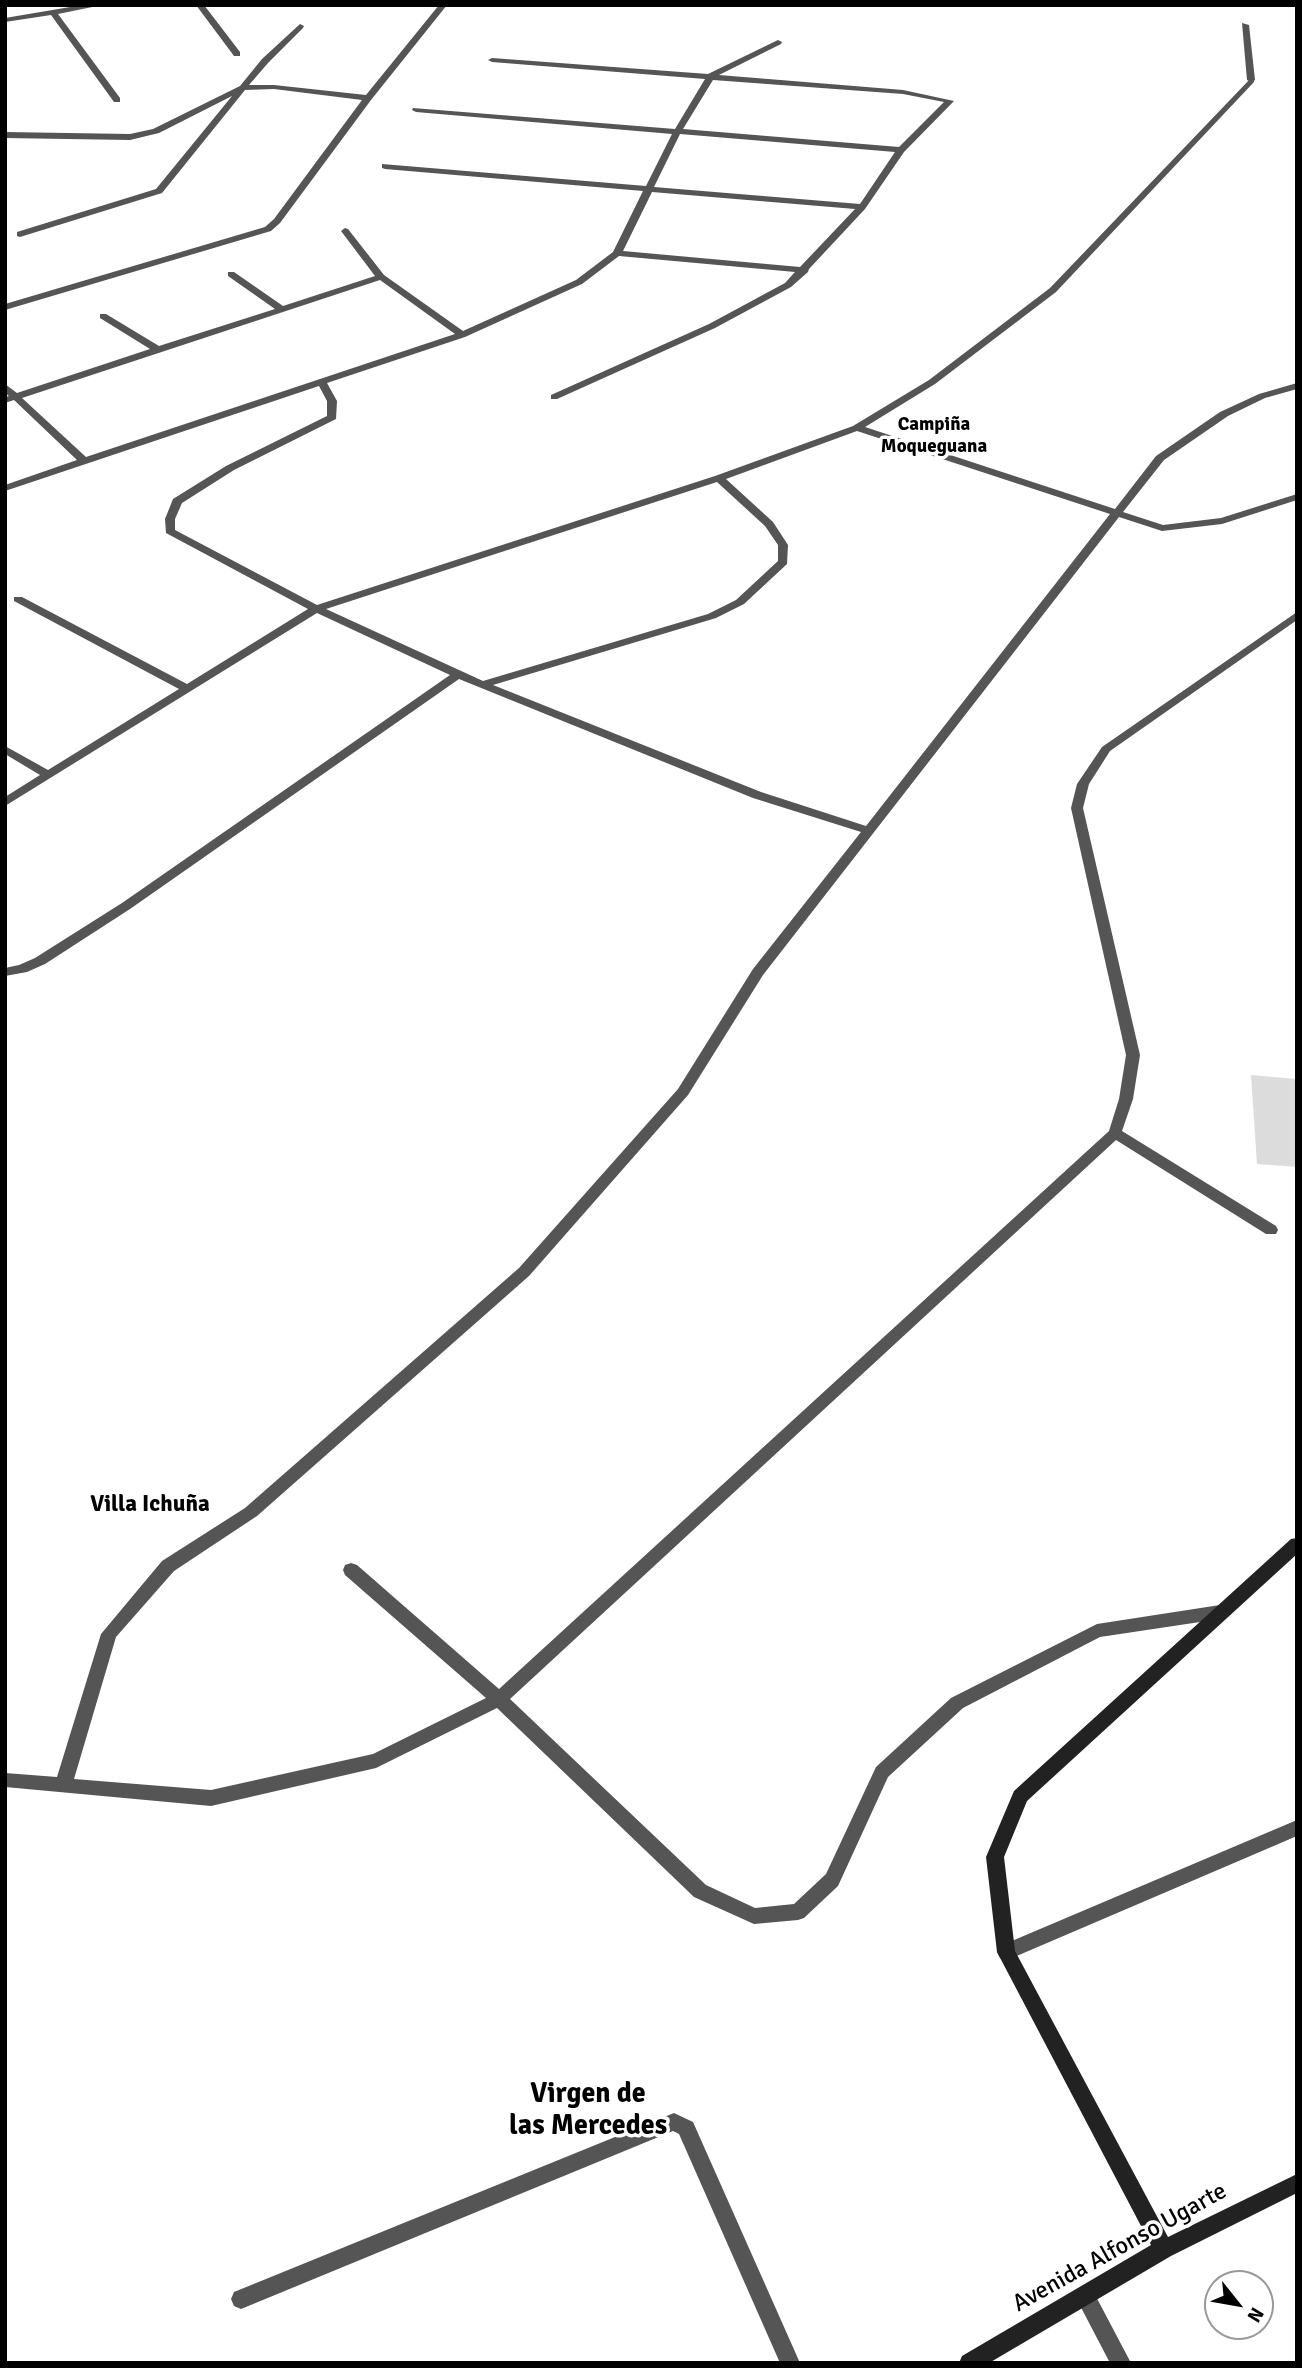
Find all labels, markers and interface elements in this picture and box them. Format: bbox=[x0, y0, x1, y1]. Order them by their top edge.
district label: Campiña Moqueguana bbox=[881, 414, 987, 458]
district label: Villa Ichuña bbox=[90, 1491, 210, 1519]
district label: Virgen de las Mercedes bbox=[509, 2078, 667, 2144]
street label: Avenida Alfonso Ugarte bbox=[1008, 2177, 1232, 2319]
north arrow bbox=[1204, 2270, 1274, 2340]
text: N bbox=[1242, 2303, 1269, 2327]

